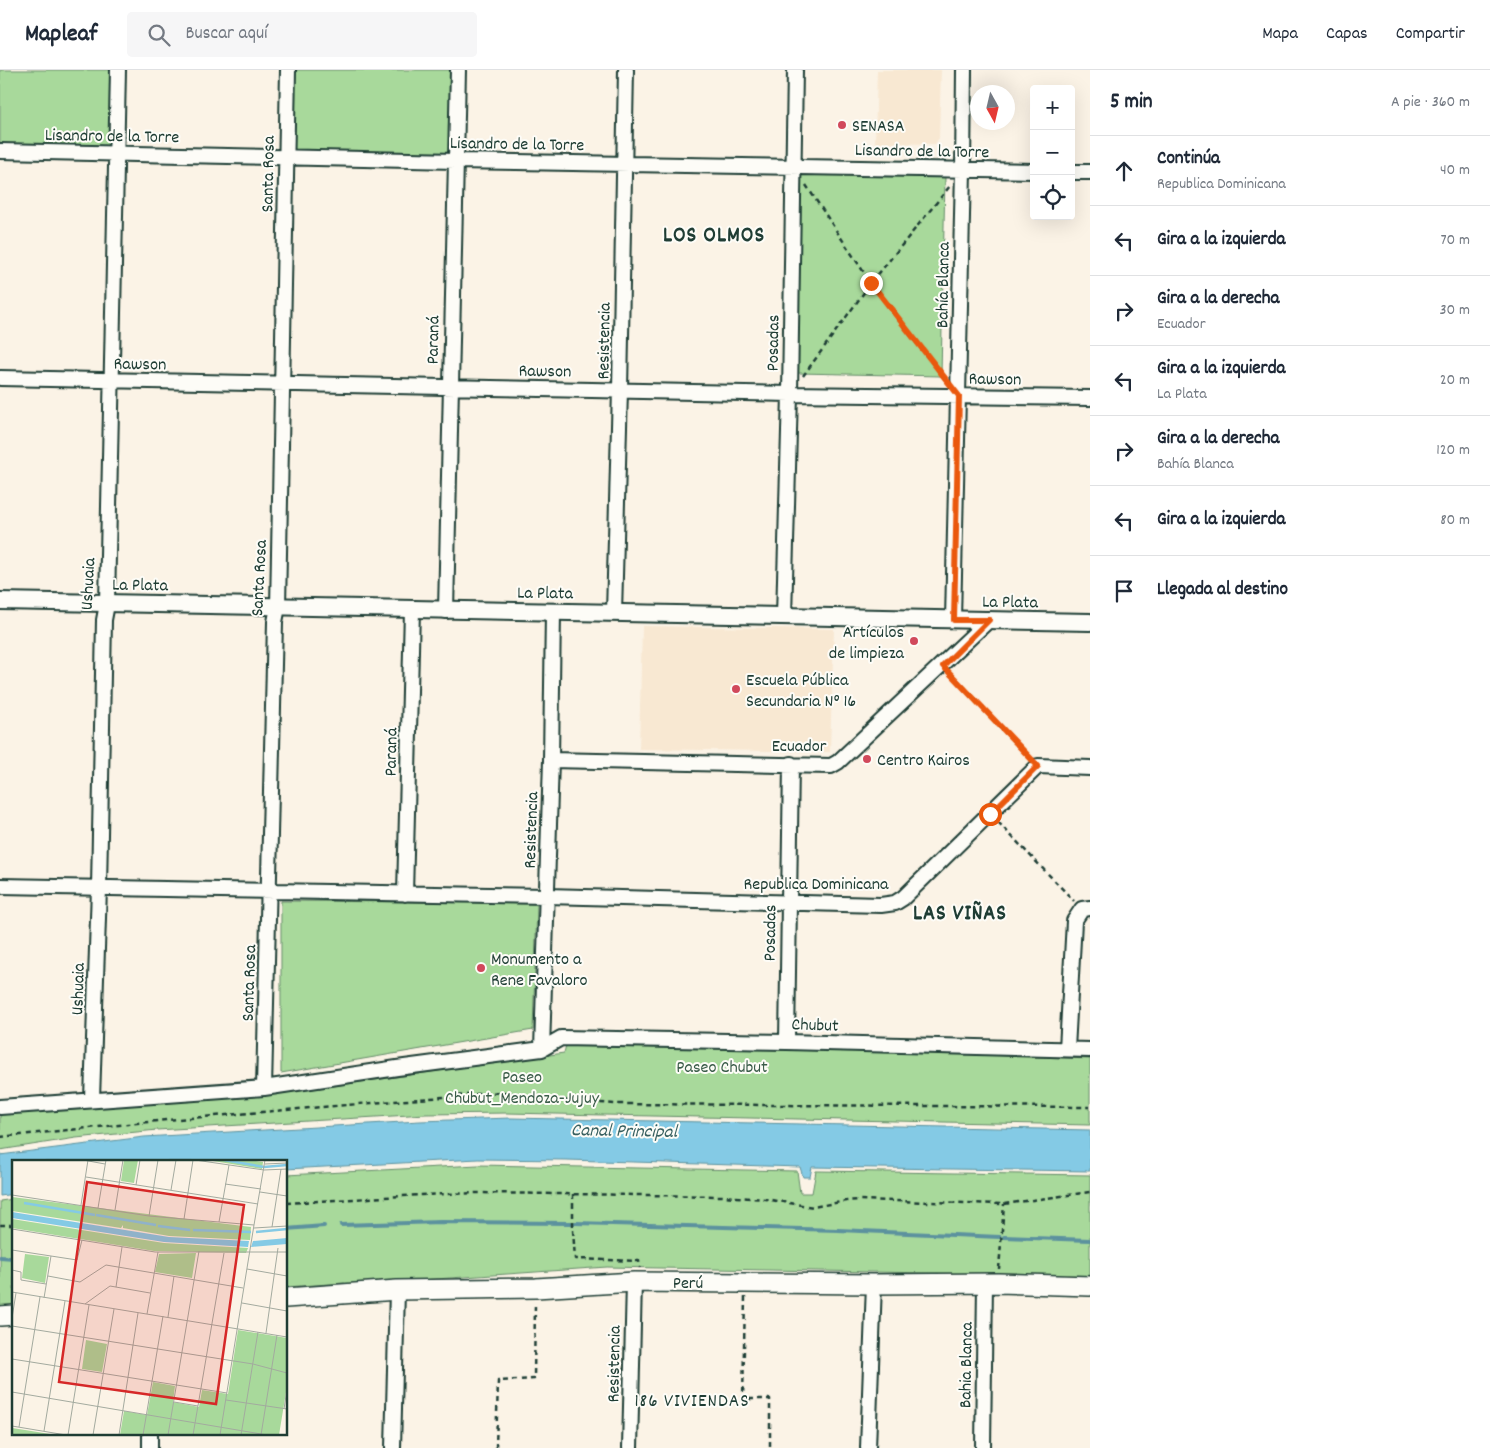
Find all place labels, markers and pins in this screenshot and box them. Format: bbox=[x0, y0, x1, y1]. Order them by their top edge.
place label: SENASA bbox=[852, 115, 905, 140]
marker: SENASA bbox=[836, 119, 848, 131]
place label: Artículos de limpieza bbox=[829, 621, 905, 667]
marker: Artículos de limpieza bbox=[908, 635, 920, 647]
place label: Escuela Pública Secundaria N° 16 bbox=[746, 669, 856, 715]
marker: Escuela Pública Secundaria N° 16 bbox=[730, 683, 742, 695]
place label: Centro Kairos bbox=[877, 749, 970, 774]
marker: Centro Kairos bbox=[861, 753, 873, 765]
place label: Monumento a Rene Favaloro bbox=[491, 948, 587, 994]
marker: Monumento a Rene Favaloro bbox=[475, 962, 487, 974]

